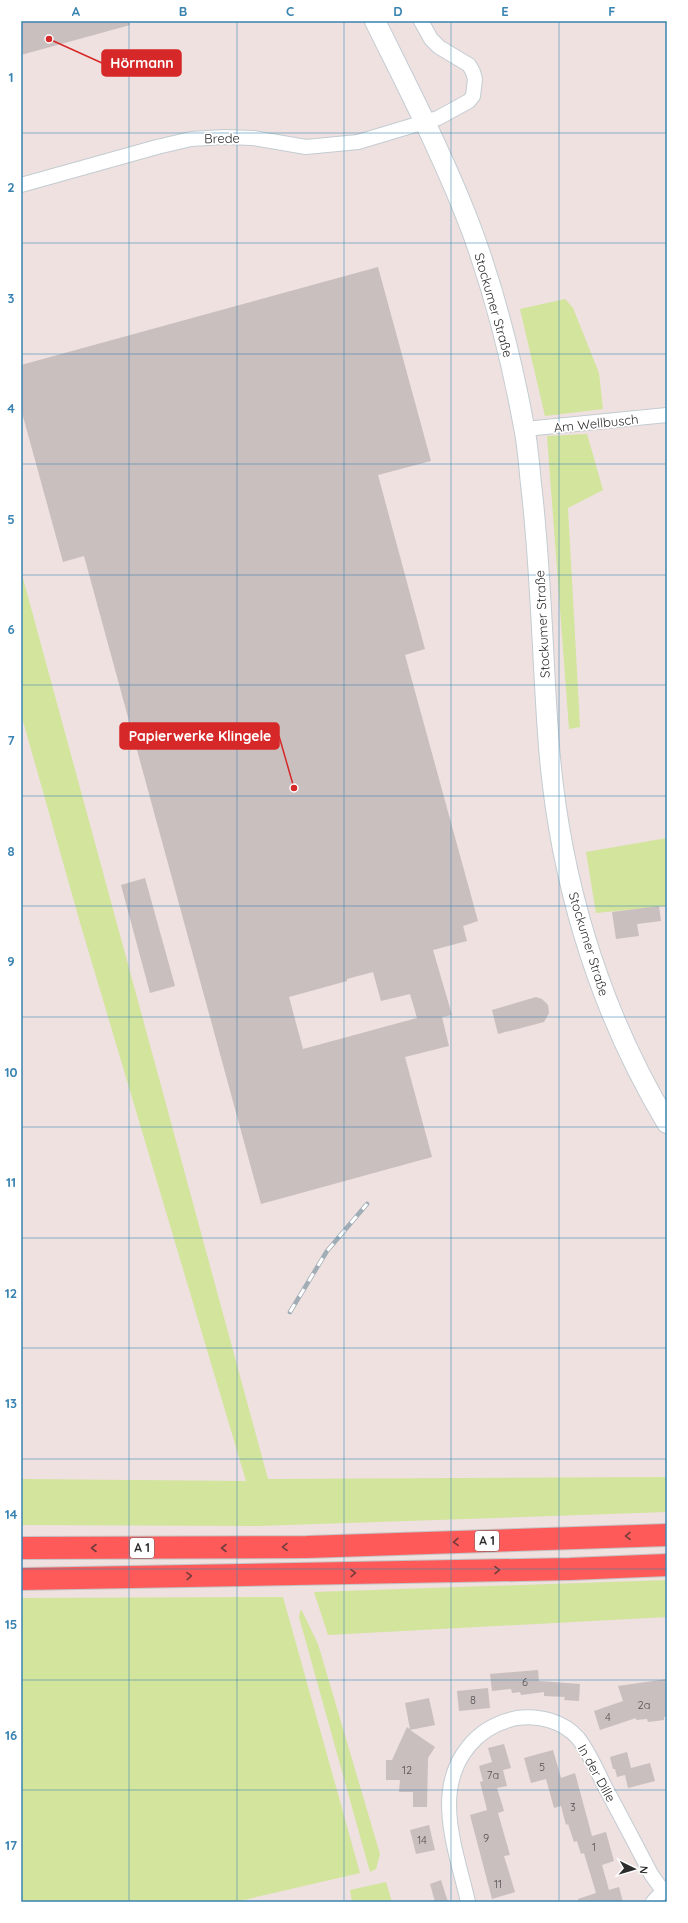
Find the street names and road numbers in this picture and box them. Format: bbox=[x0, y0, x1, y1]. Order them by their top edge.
street label: Brede bbox=[204, 130, 240, 146]
street label: Stockumer Straße bbox=[471, 251, 517, 359]
street label: Am Wellbusch bbox=[553, 411, 639, 435]
street label: Stockumer Straße bbox=[531, 570, 553, 678]
street label: Stockumer Straße bbox=[566, 890, 612, 998]
road number: A 1 bbox=[475, 1531, 499, 1551]
road number: A 1 bbox=[130, 1538, 154, 1558]
street label: In der Dille bbox=[575, 1741, 619, 1805]

